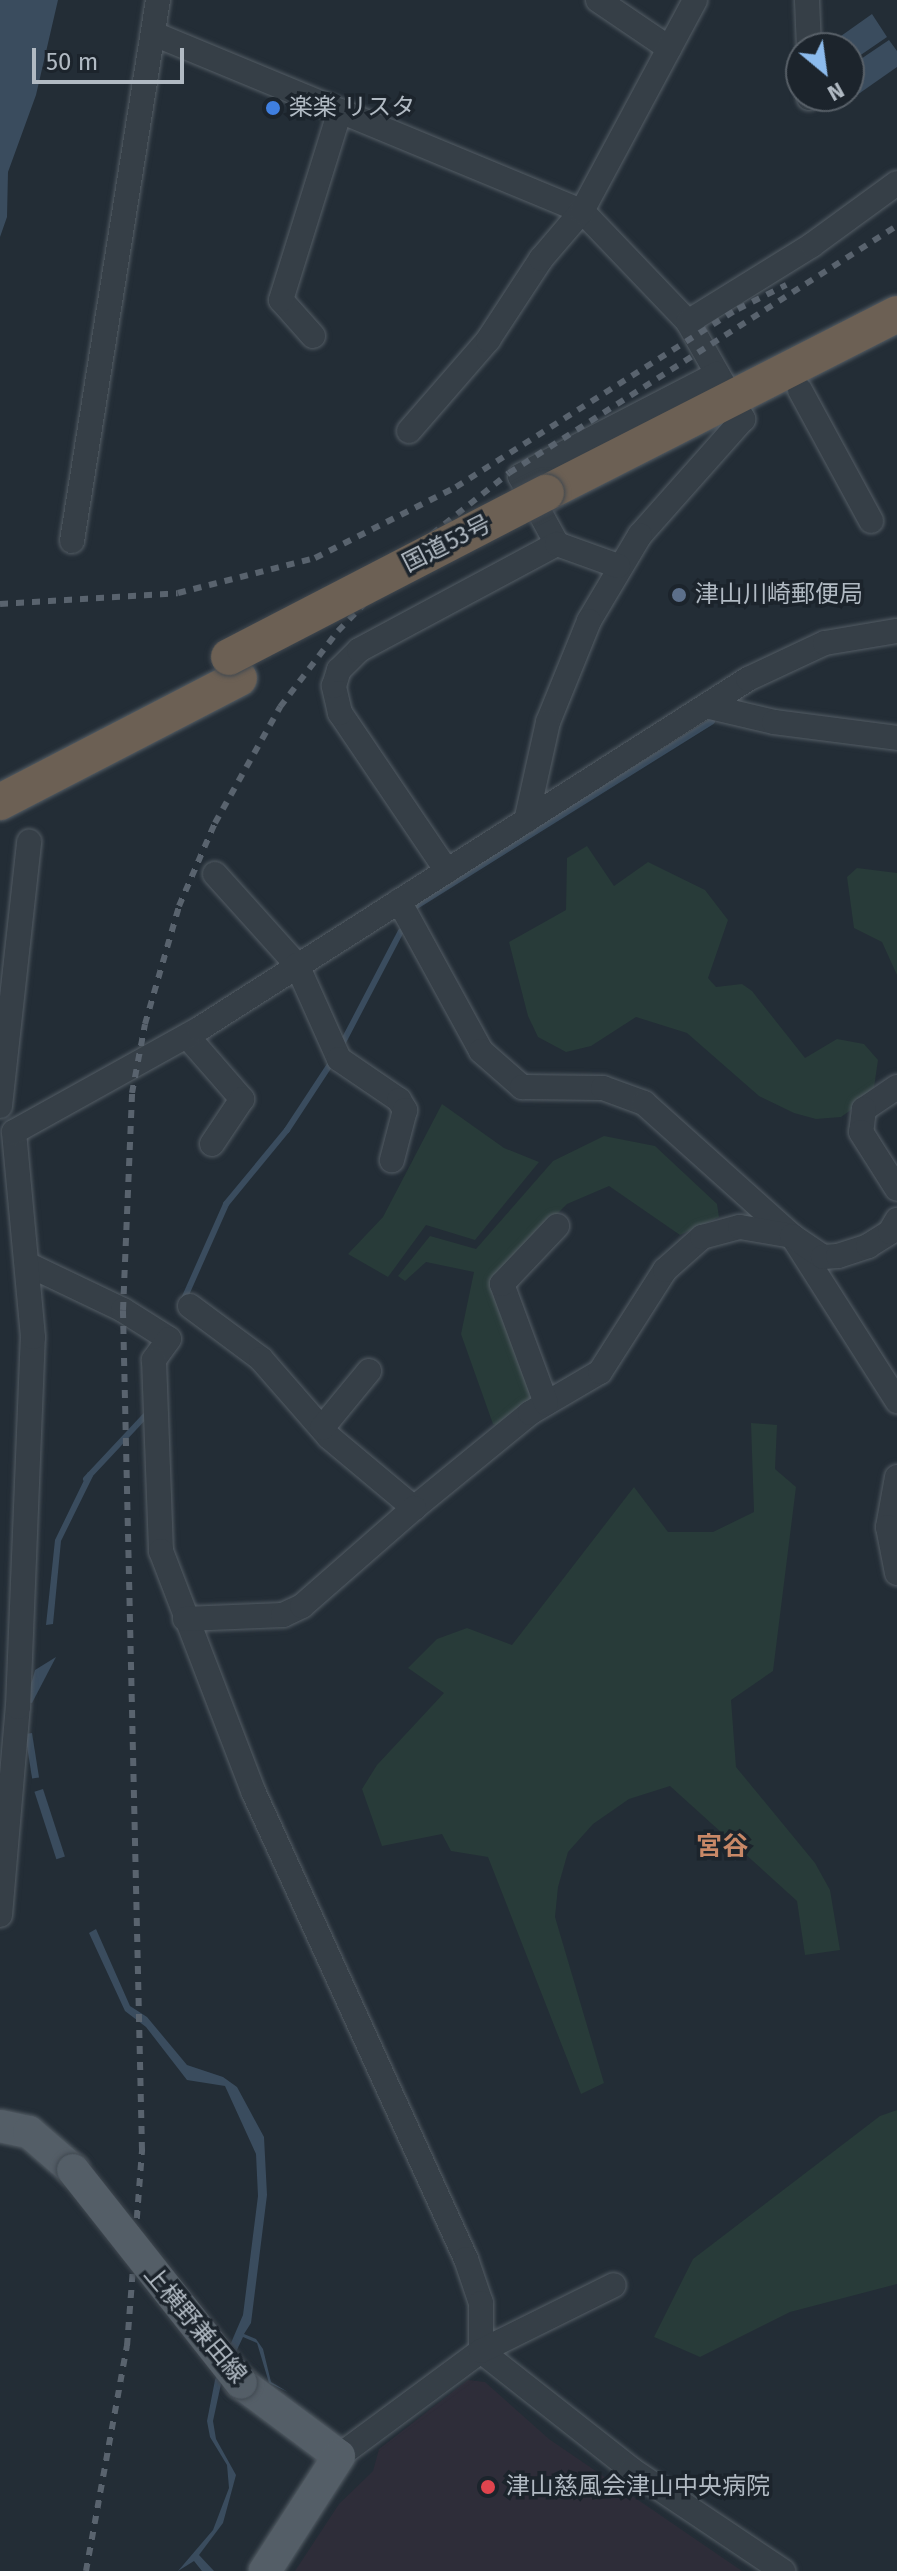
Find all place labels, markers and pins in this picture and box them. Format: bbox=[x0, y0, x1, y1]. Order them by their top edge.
place label: 楽楽 リスタ bbox=[289, 94, 415, 122]
marker: 楽楽 リスタ bbox=[264, 99, 282, 117]
place label: 津山川崎郵便局 bbox=[695, 581, 863, 609]
marker: 津山川崎郵便局 bbox=[670, 586, 688, 604]
place label: 津山慈風会津山中央病院 bbox=[506, 2473, 770, 2501]
marker: 津山慈風会津山中央病院 bbox=[477, 2476, 499, 2498]

